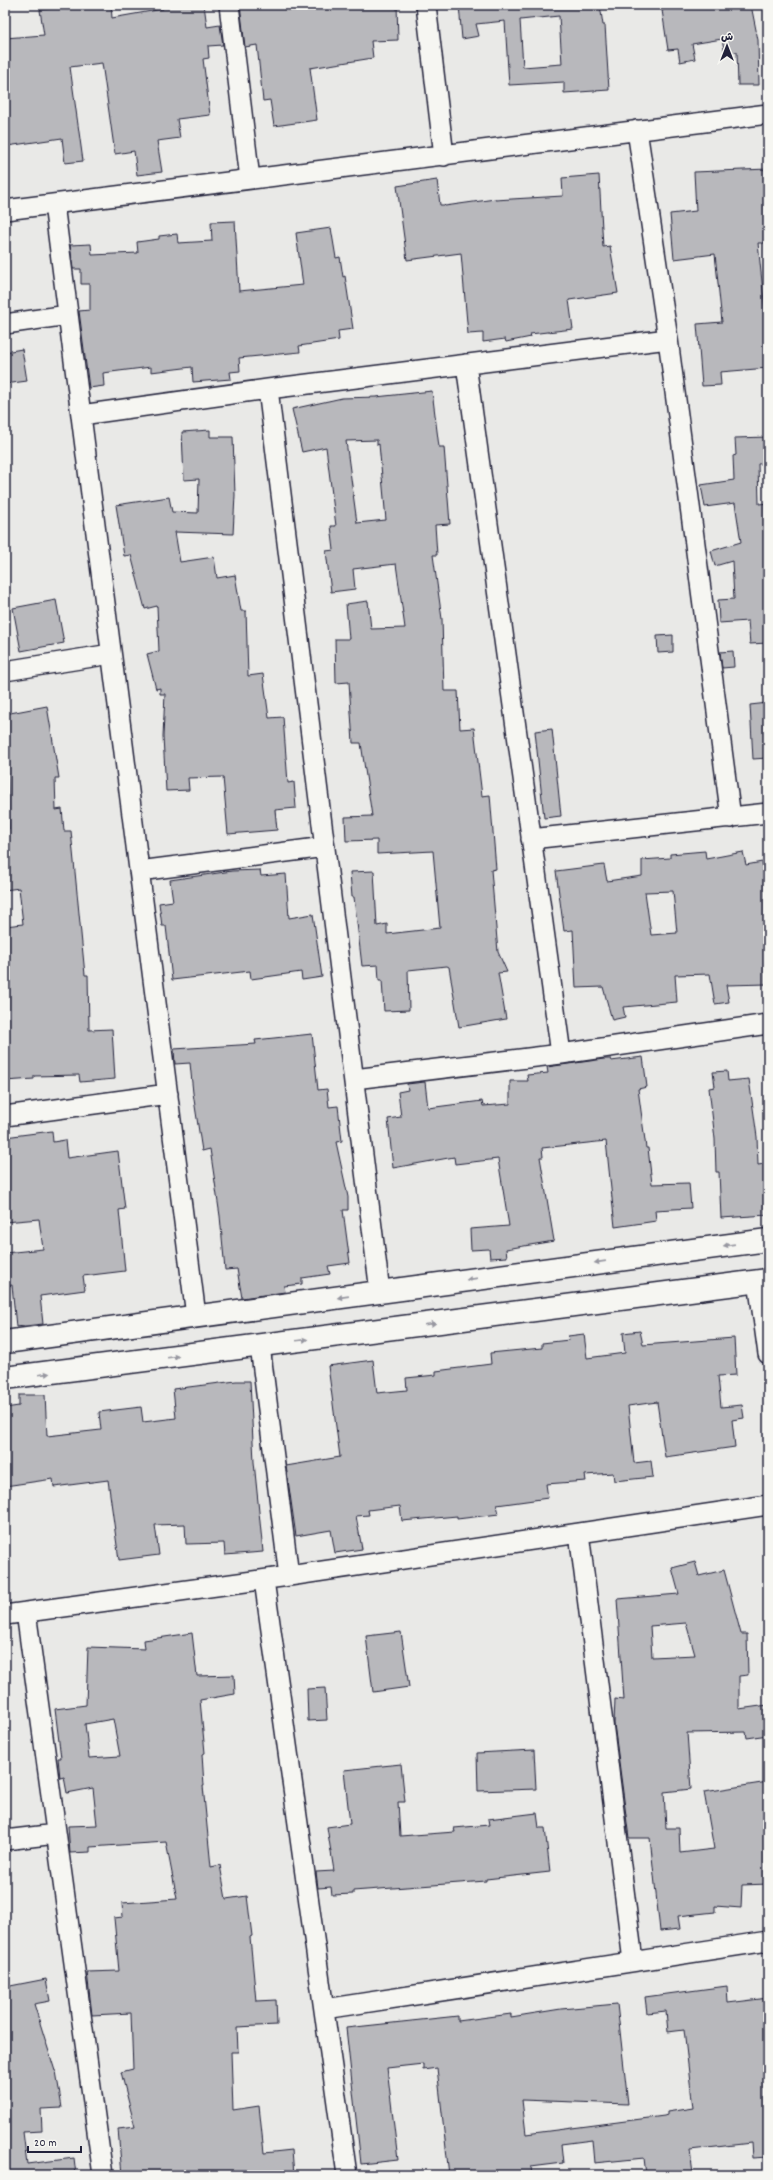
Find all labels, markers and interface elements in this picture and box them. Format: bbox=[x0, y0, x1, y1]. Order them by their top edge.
north arrow bbox=[707, 26, 747, 66]
text: ش bbox=[721, 30, 733, 46]
one-way arrow bbox=[723, 1242, 735, 1248]
one-way arrow bbox=[594, 1259, 607, 1265]
one-way arrow bbox=[466, 1276, 478, 1282]
one-way arrow bbox=[337, 1293, 349, 1300]
one-way arrow bbox=[424, 1321, 437, 1327]
one-way arrow bbox=[296, 1337, 308, 1344]
one-way arrow bbox=[167, 1354, 179, 1360]
one-way arrow bbox=[38, 1370, 50, 1377]
scale bar bbox=[28, 2128, 81, 2154]
text: 20 m bbox=[34, 2135, 57, 2152]

